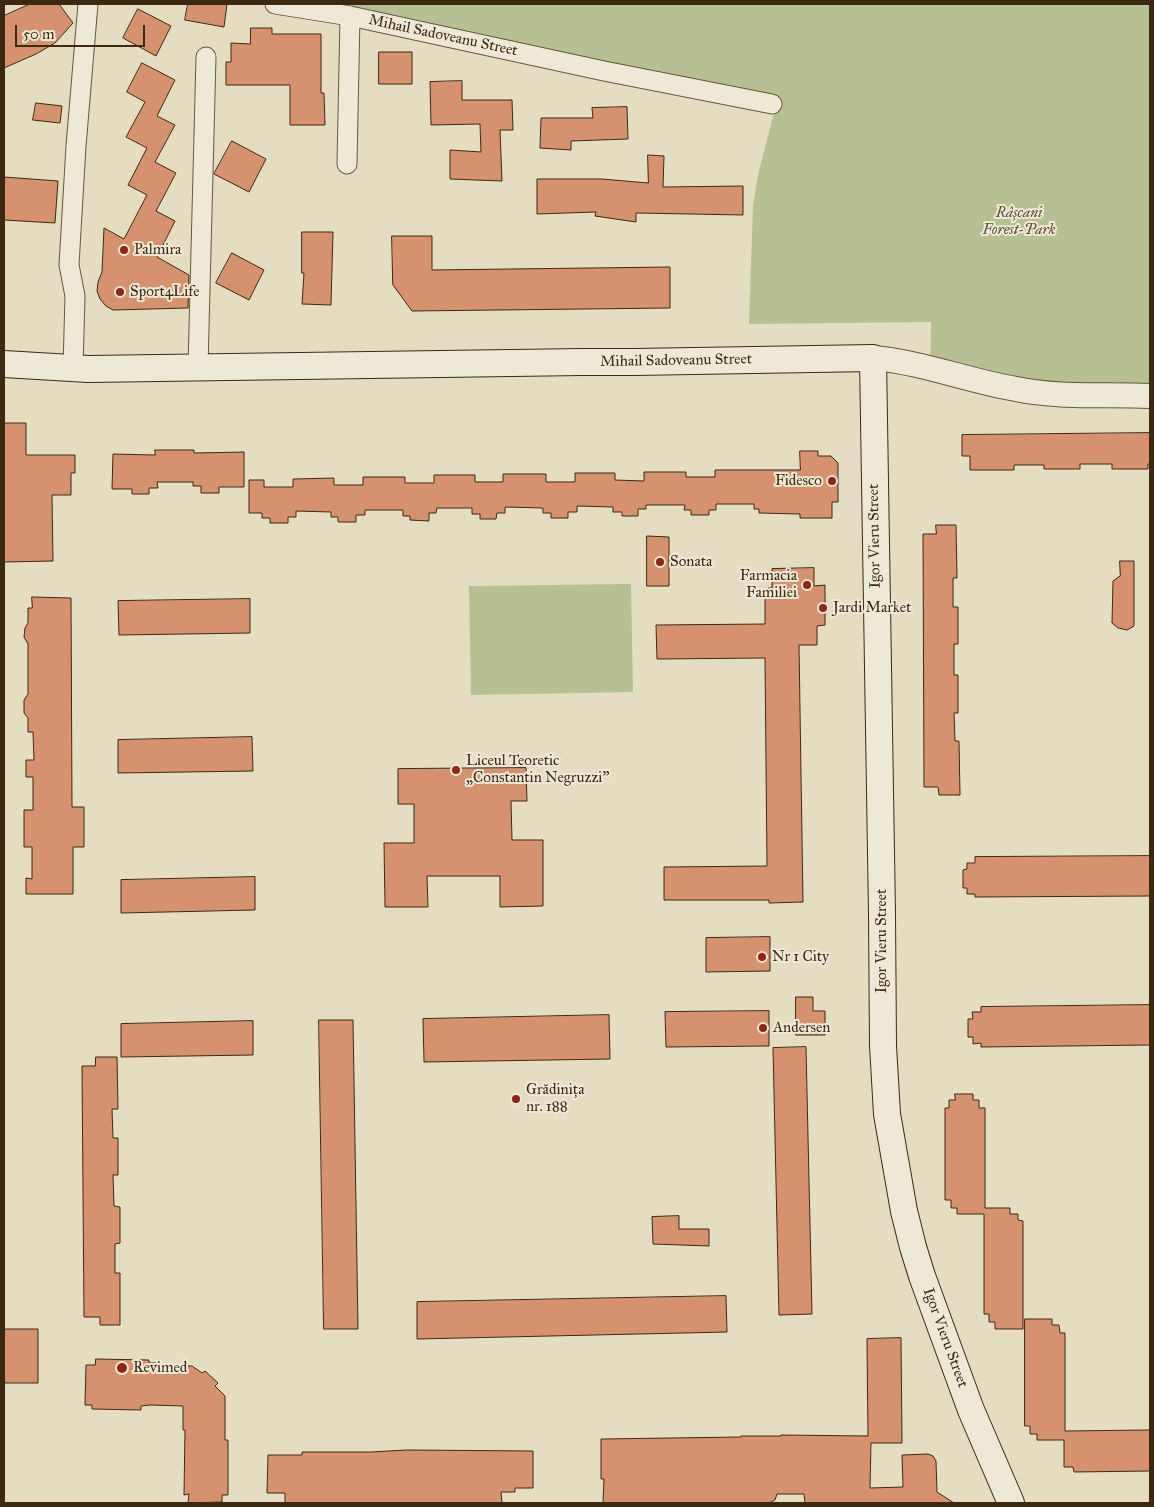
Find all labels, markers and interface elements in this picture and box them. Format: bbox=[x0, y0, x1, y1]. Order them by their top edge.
street label: Mihail Sadoveanu Street bbox=[367, 11, 519, 61]
scale bar bbox=[18, 15, 148, 47]
text: 50 m bbox=[23, 25, 55, 43]
park label: Râșcani Forest-Park bbox=[983, 204, 1055, 239]
place label: Palmira bbox=[134, 241, 181, 259]
marker: Palmira bbox=[118, 244, 130, 256]
place label: Sport4Life bbox=[130, 283, 199, 301]
marker: Sport4Life bbox=[114, 286, 126, 298]
street label: Mihail Sadoveanu Street bbox=[600, 351, 752, 371]
place label: Fidesco bbox=[775, 472, 822, 490]
marker: Fidesco bbox=[826, 475, 838, 487]
street label: Igor Vieru Street bbox=[865, 484, 885, 588]
place label: Sonata bbox=[670, 553, 712, 571]
marker: Sonata bbox=[654, 556, 666, 568]
place label: Farmacia Familiei bbox=[740, 567, 797, 602]
marker: Farmacia Familiei bbox=[801, 579, 813, 591]
place label: Jardi Market bbox=[833, 599, 911, 617]
marker: Jardi Market bbox=[817, 602, 829, 614]
place label: Liceul Teoretic „Constantin Negruzzi” bbox=[466, 752, 609, 787]
marker: Liceul Teoretic „Constantin Negruzzi” bbox=[450, 764, 462, 776]
street label: Igor Vieru Street bbox=[873, 889, 891, 993]
place label: Nr 1 City bbox=[772, 948, 829, 966]
marker: Nr 1 City bbox=[756, 951, 768, 963]
place label: Andersen bbox=[773, 1019, 830, 1037]
marker: Andersen bbox=[757, 1022, 769, 1034]
place label: Grădinița nr. 188 bbox=[526, 1081, 584, 1116]
marker: Grădinița nr. 188 bbox=[510, 1093, 522, 1105]
street label: Igor Vieru Street bbox=[919, 1286, 971, 1390]
place label: Revimed bbox=[133, 1359, 187, 1377]
marker: Revimed bbox=[115, 1361, 129, 1375]

